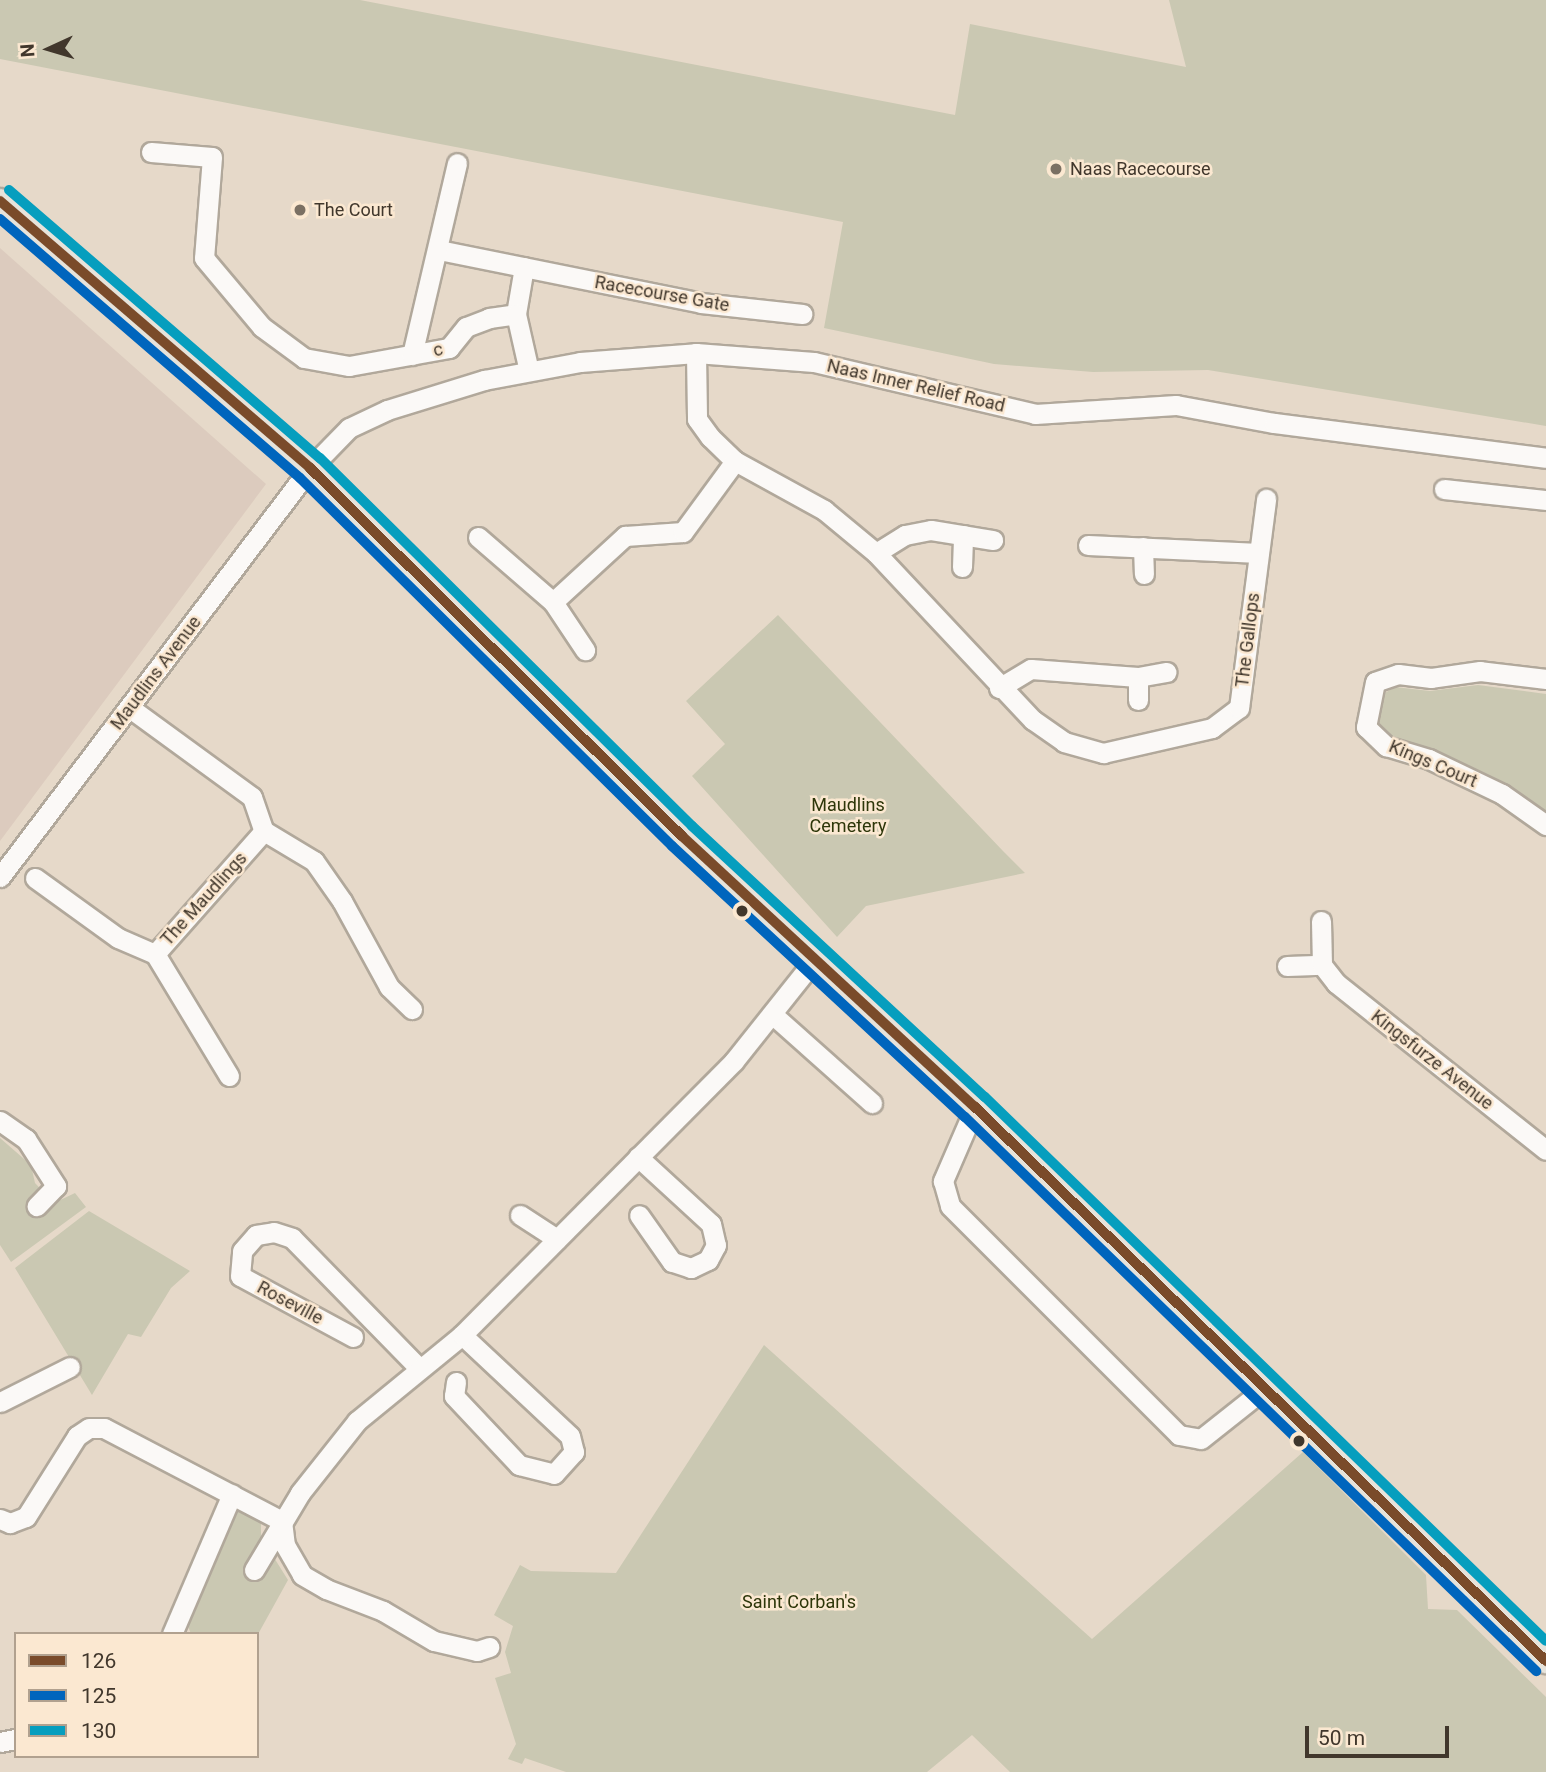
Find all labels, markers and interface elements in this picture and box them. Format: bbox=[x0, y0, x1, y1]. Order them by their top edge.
north arrow bbox=[14, 14, 84, 84]
text: N bbox=[16, 43, 39, 58]
place label: Naas Racecourse bbox=[1070, 158, 1211, 180]
marker: Naas Racecourse bbox=[1048, 161, 1064, 177]
place label: The Court bbox=[314, 199, 393, 221]
marker: The Court bbox=[292, 202, 308, 218]
street label: Racecourse Gate bbox=[593, 272, 731, 316]
street label: c bbox=[431, 338, 445, 362]
street label: Naas Inner Relief Road bbox=[825, 355, 1007, 417]
street label: The Gallops bbox=[1231, 591, 1265, 689]
street label: Maudlins Avenue bbox=[106, 612, 206, 734]
street label: Kings Court bbox=[1386, 736, 1480, 792]
park label: Maudlins Cemetery bbox=[810, 795, 886, 838]
street label: The Maudlings bbox=[156, 848, 252, 950]
unlabelled marker bbox=[735, 904, 749, 918]
street label: Kingsfurze Avenue bbox=[1367, 1006, 1497, 1114]
street label: Roseville bbox=[253, 1277, 327, 1329]
unlabelled marker bbox=[1292, 1434, 1306, 1448]
park label: Saint Corban's bbox=[742, 1591, 856, 1613]
legend bbox=[14, 1632, 259, 1758]
text: 126 bbox=[81, 1649, 116, 1673]
text: 125 bbox=[81, 1684, 116, 1708]
scale bar bbox=[1308, 1712, 1452, 1756]
text: 130 bbox=[81, 1719, 116, 1743]
text: 50 m bbox=[1318, 1726, 1365, 1750]

